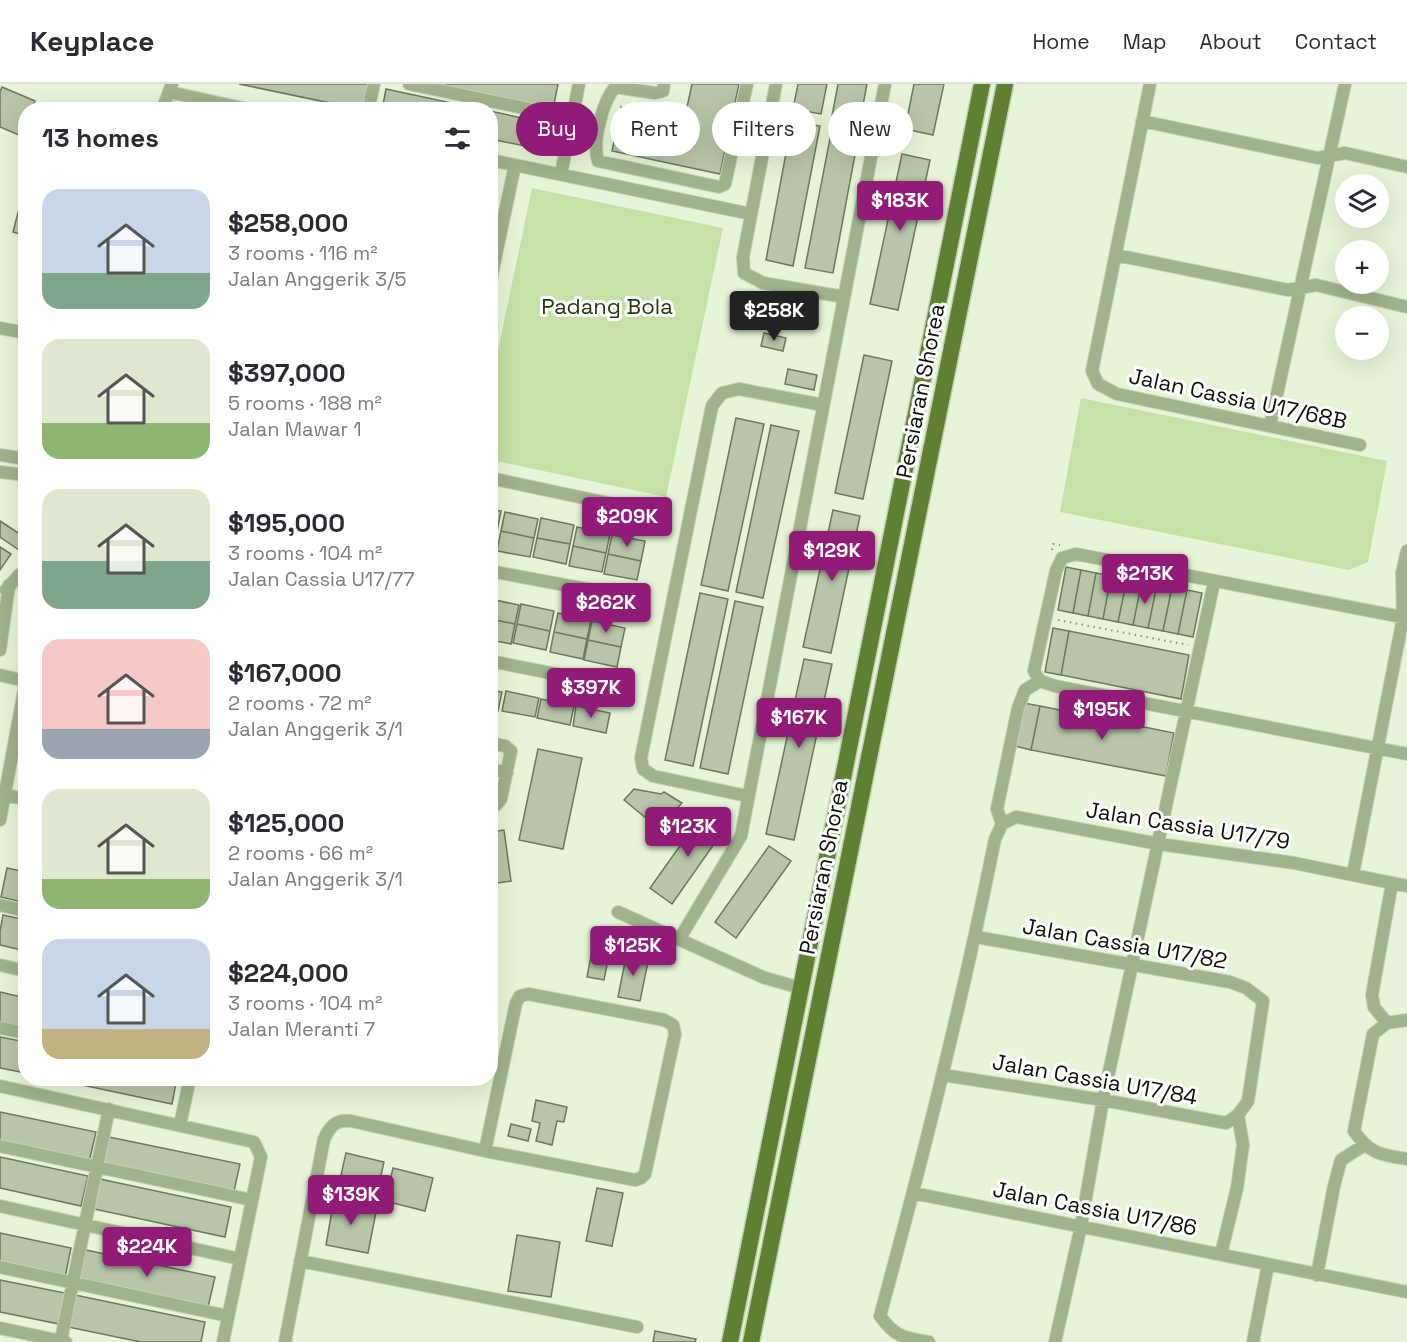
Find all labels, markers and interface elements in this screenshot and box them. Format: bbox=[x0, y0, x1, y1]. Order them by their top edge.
text: Keyplace bbox=[30, 23, 154, 59]
text: Home bbox=[1032, 28, 1090, 55]
text: Map bbox=[1123, 28, 1167, 55]
text: About bbox=[1200, 28, 1262, 55]
text: Contact bbox=[1295, 28, 1377, 55]
chip: Buy bbox=[516, 102, 598, 156]
chip: Rent bbox=[610, 102, 700, 156]
chip: Filters bbox=[712, 102, 816, 156]
chip: New bbox=[828, 102, 913, 156]
text: 13 homes bbox=[42, 121, 159, 155]
icon: filters bbox=[441, 122, 474, 155]
map controls bbox=[1335, 174, 1389, 360]
button: layers bbox=[1335, 174, 1389, 228]
pin: $183K bbox=[858, 181, 942, 232]
text: $183K bbox=[871, 187, 929, 213]
text: $258,000 bbox=[228, 206, 348, 240]
icon: home bbox=[90, 213, 162, 285]
text: 3 rooms · 116 m² bbox=[228, 240, 378, 266]
button: + bbox=[1335, 240, 1389, 294]
text: Jalan Anggerik 3/5 bbox=[228, 266, 407, 292]
pin: $258K bbox=[732, 291, 816, 342]
park label: Padang Bola bbox=[541, 292, 673, 320]
text: $258K bbox=[744, 297, 804, 323]
street label: Persiaran Shorea bbox=[889, 301, 951, 481]
button: − bbox=[1335, 306, 1389, 360]
text: $397,000 bbox=[228, 356, 346, 390]
street label: Jalan Cassia U17/68B bbox=[1127, 361, 1349, 435]
icon: home bbox=[90, 363, 162, 435]
text: 5 rooms · 188 m² bbox=[228, 390, 382, 416]
text: Jalan Mawar 1 bbox=[228, 416, 362, 442]
pin: $209K bbox=[585, 497, 669, 548]
text: $209K bbox=[596, 503, 658, 529]
text: $195,000 bbox=[228, 506, 345, 540]
icon: home bbox=[90, 513, 162, 585]
pin: $129K bbox=[790, 531, 874, 582]
text: $129K bbox=[803, 537, 861, 563]
text: 3 rooms · 104 m² bbox=[228, 540, 382, 566]
pin: $213K bbox=[1103, 554, 1187, 605]
text: $213K bbox=[1116, 560, 1174, 586]
text: Jalan Cassia U17/77 bbox=[228, 566, 414, 592]
pin: $262K bbox=[564, 583, 648, 634]
text: $262K bbox=[576, 589, 636, 615]
text: $167,000 bbox=[228, 656, 342, 690]
icon: home bbox=[90, 663, 162, 735]
pin: $397K bbox=[549, 668, 633, 719]
text: $397K bbox=[561, 674, 621, 700]
text: 2 rooms · 72 m² bbox=[228, 690, 372, 716]
pin: $195K bbox=[1060, 690, 1144, 741]
text: $195K bbox=[1073, 696, 1131, 722]
pin: $167K bbox=[757, 698, 841, 749]
text: $167K bbox=[771, 704, 827, 730]
text: Jalan Anggerik 3/1 bbox=[228, 716, 403, 742]
street label: Persiaran Shorea bbox=[792, 777, 854, 957]
street label: Jalan Cassia U17/79 bbox=[1084, 795, 1292, 855]
text: $125,000 bbox=[228, 806, 344, 840]
pin: $123K bbox=[646, 807, 730, 858]
icon: home bbox=[90, 813, 162, 885]
text: $123K bbox=[659, 813, 717, 839]
text: 2 rooms · 66 m² bbox=[228, 840, 373, 866]
text: Jalan Anggerik 3/1 bbox=[228, 866, 403, 892]
street label: Jalan Cassia U17/82 bbox=[1021, 911, 1229, 975]
pin: $125K bbox=[591, 926, 675, 977]
text: $125K bbox=[604, 932, 662, 958]
text: $224,000 bbox=[228, 956, 349, 990]
icon: home bbox=[90, 963, 162, 1035]
text: 3 rooms · 104 m² bbox=[228, 990, 382, 1016]
text: Jalan Meranti 7 bbox=[228, 1016, 375, 1042]
street label: Jalan Cassia U17/84 bbox=[990, 1047, 1200, 1111]
street label: Jalan Cassia U17/86 bbox=[990, 1174, 1200, 1242]
pin: $139K bbox=[309, 1175, 393, 1226]
text: $139K bbox=[322, 1181, 380, 1207]
pin: $224K bbox=[105, 1227, 189, 1278]
text: $224K bbox=[117, 1233, 177, 1259]

